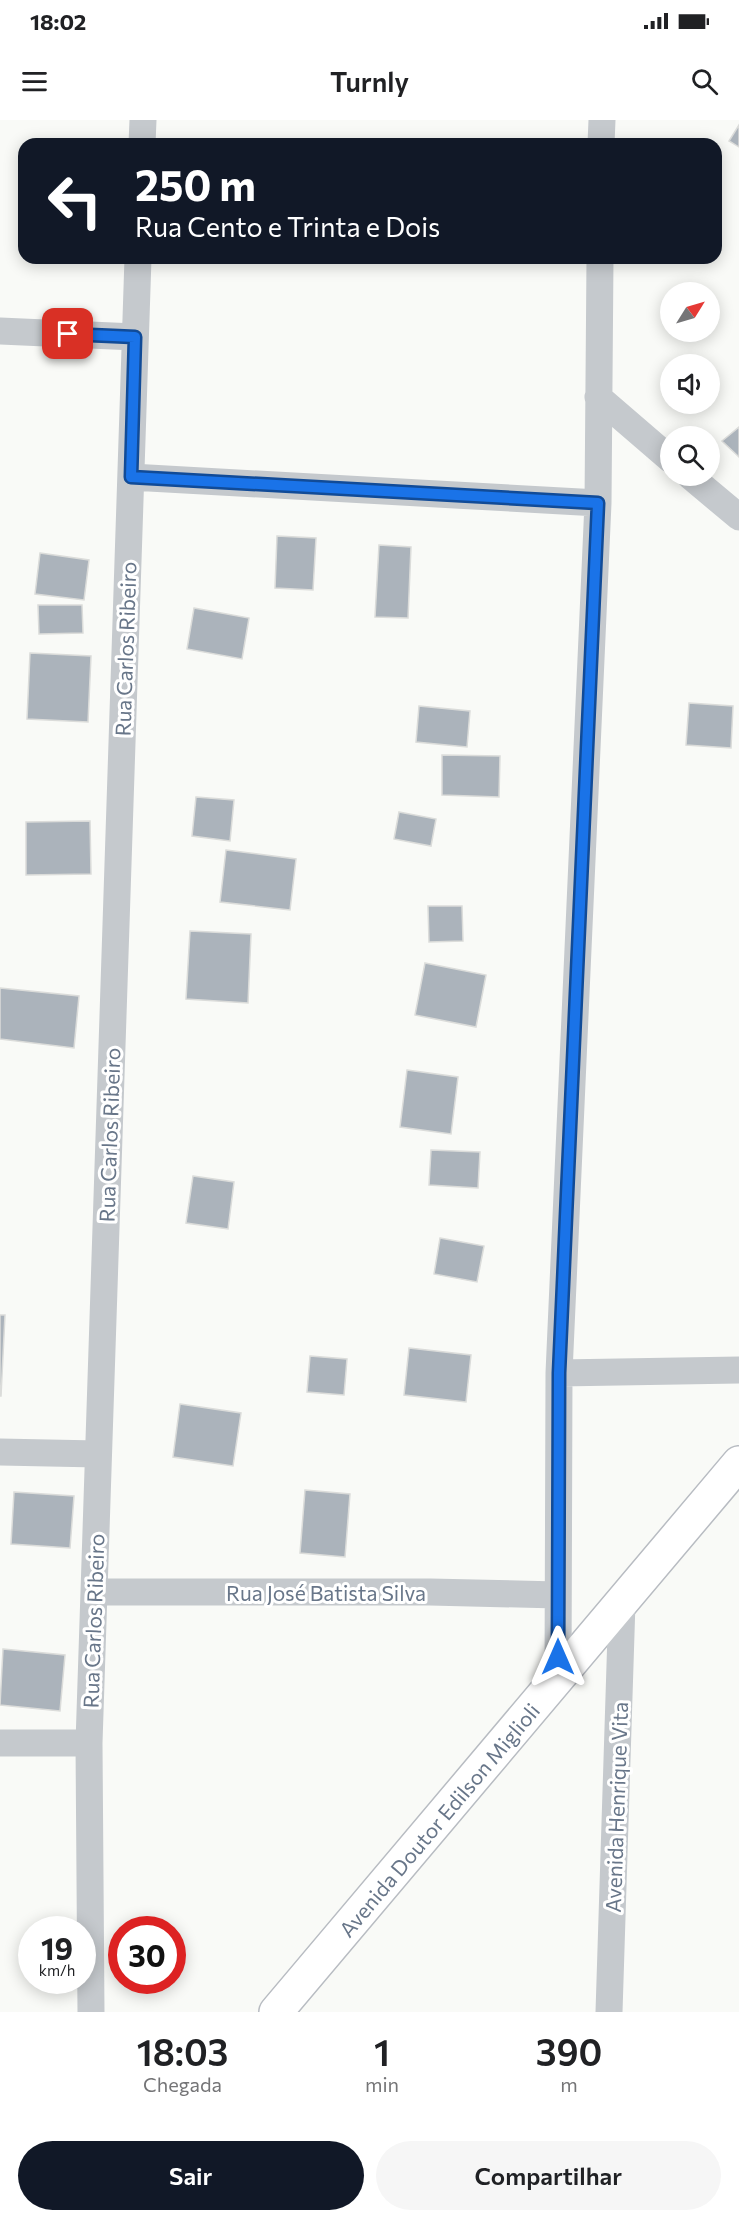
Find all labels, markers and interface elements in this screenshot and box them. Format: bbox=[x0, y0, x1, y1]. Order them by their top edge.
text: 18:02 bbox=[30, 8, 86, 35]
icon: menu bbox=[18, 65, 51, 98]
text: Turnly bbox=[330, 65, 409, 98]
icon: search bbox=[688, 65, 721, 98]
text: 250 m bbox=[135, 158, 256, 210]
icon: left bbox=[36, 162, 114, 240]
text: Rua Cento e Trinta e Dois bbox=[135, 210, 440, 243]
north arrow bbox=[660, 282, 720, 342]
map controls bbox=[660, 282, 720, 486]
pin bbox=[42, 308, 93, 359]
icon: arrive bbox=[51, 317, 84, 350]
button: sound bbox=[660, 354, 720, 414]
button: search bbox=[660, 426, 720, 486]
street label: Rua Carlos Ribeiro bbox=[109, 561, 141, 737]
street label: Rua Carlos Ribeiro bbox=[93, 1047, 125, 1223]
street label: Rua Carlos Ribeiro bbox=[77, 1533, 109, 1709]
street label: Rua José Batista Silva bbox=[226, 1580, 426, 1605]
position arrow bbox=[526, 1625, 590, 1689]
street label: Avenida Doutor Edilson Miglioli bbox=[333, 1698, 544, 1941]
street label: Avenida Henrique Vita bbox=[600, 1701, 632, 1913]
speed limit sign: 30 bbox=[108, 1916, 186, 1994]
text: 19 bbox=[41, 1929, 73, 1966]
text: km/h bbox=[39, 1961, 75, 1979]
text: 18:03 bbox=[137, 2029, 228, 2073]
text: 1 bbox=[374, 2029, 390, 2073]
text: 390 bbox=[536, 2029, 602, 2073]
text: Chegada bbox=[143, 2072, 222, 2096]
text: min bbox=[365, 2072, 399, 2096]
text: m bbox=[560, 2072, 578, 2096]
button: Sair bbox=[18, 2141, 364, 2210]
button: Compartilhar bbox=[376, 2141, 721, 2210]

